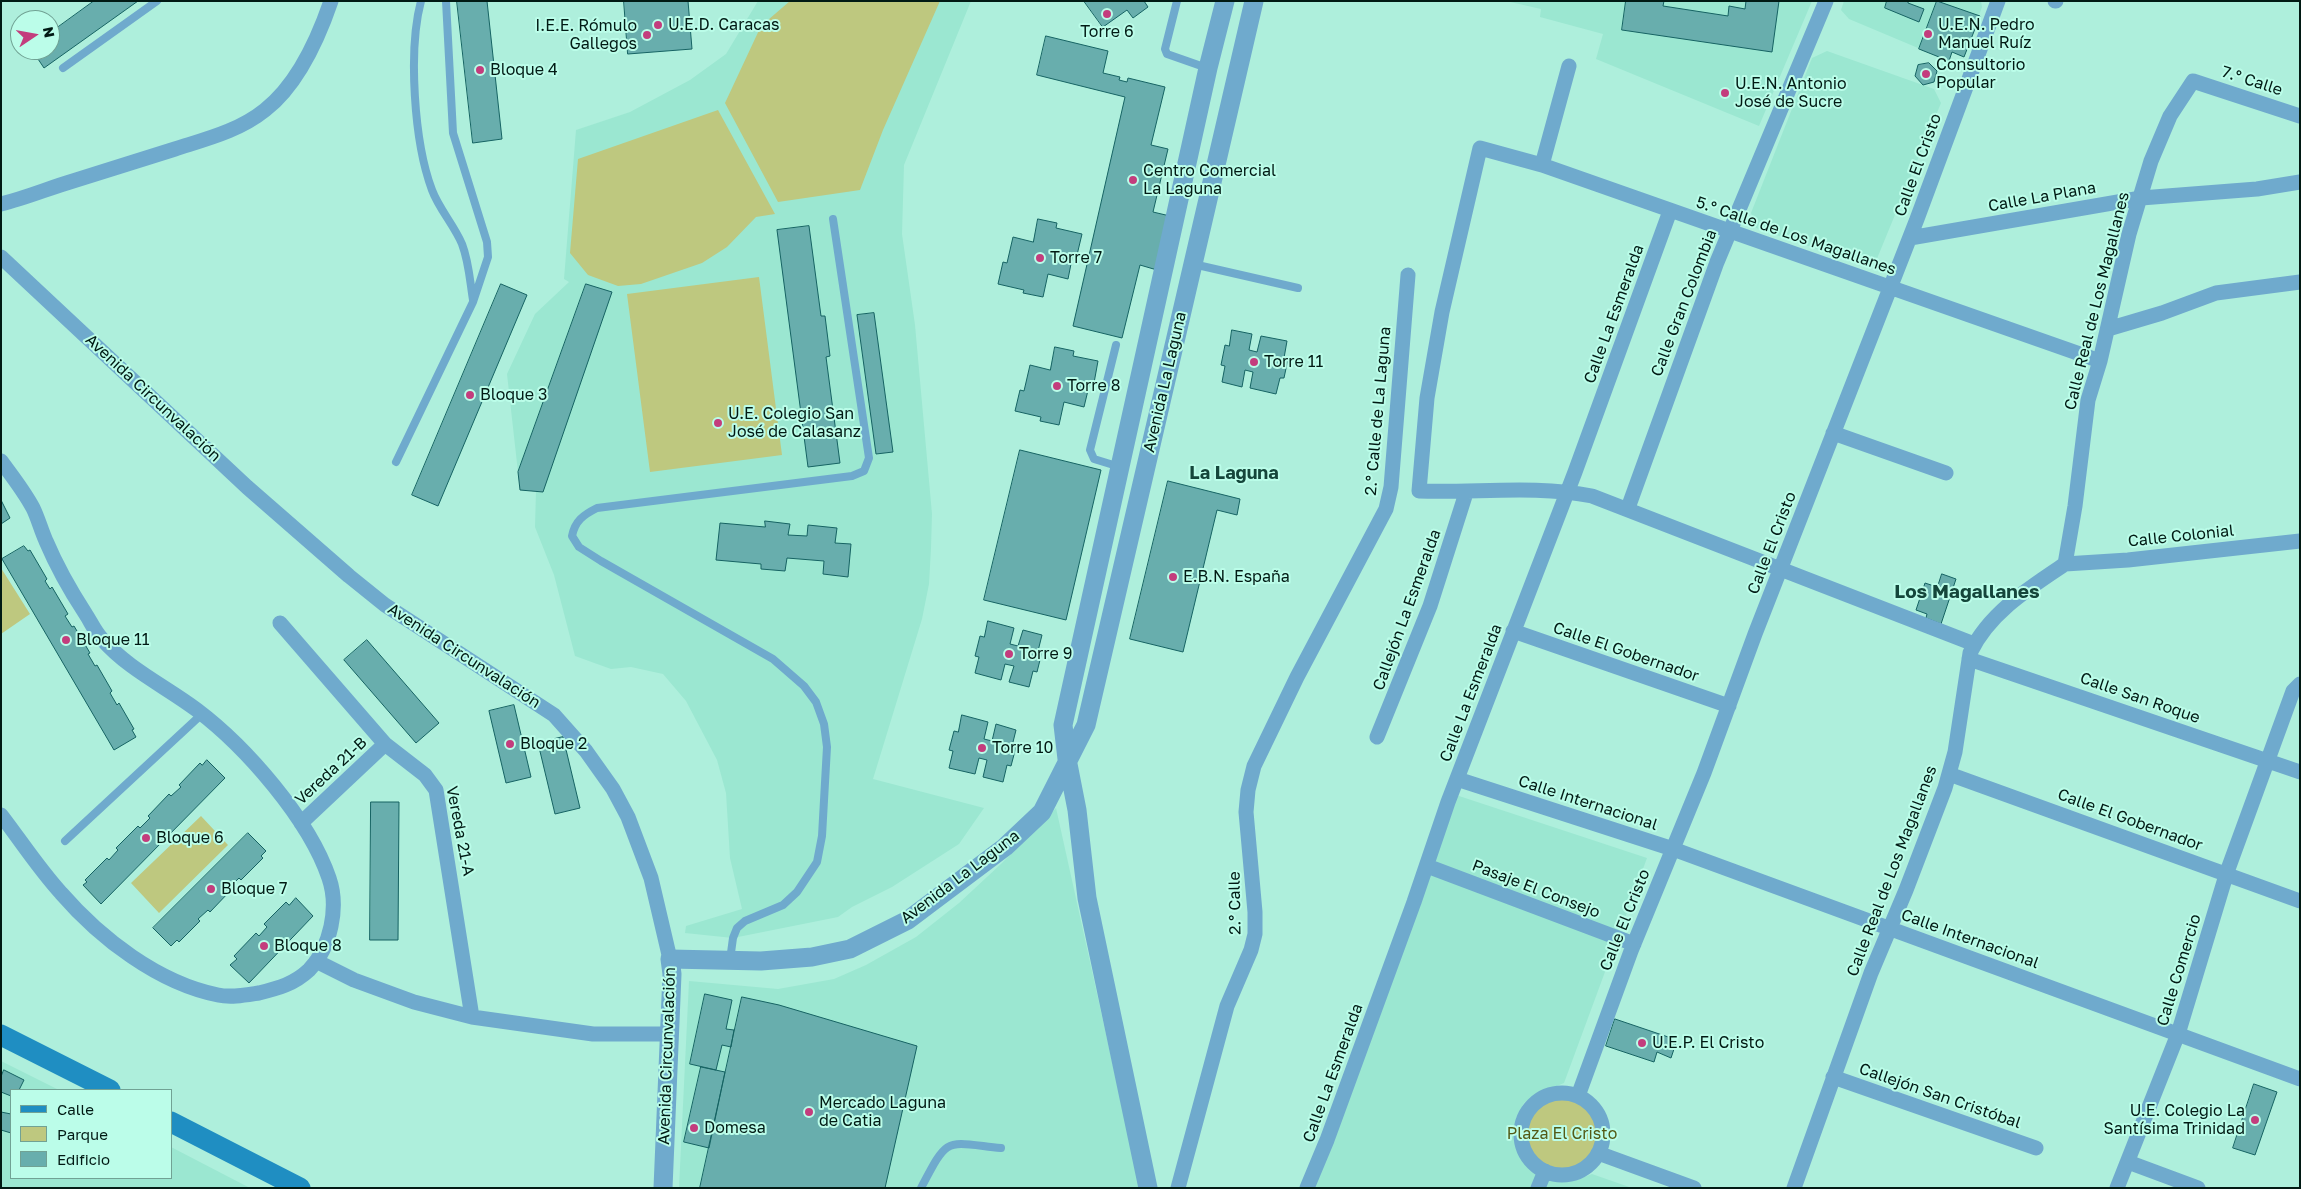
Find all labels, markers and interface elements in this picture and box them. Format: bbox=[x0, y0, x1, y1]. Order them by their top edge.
marker: Torre 6 bbox=[1101, 8, 1113, 20]
north arrow bbox=[10, 10, 60, 60]
place label: U.E.D. Caracas bbox=[668, 15, 780, 35]
place label: U.E.N. Pedro Manuel Ruíz bbox=[1938, 15, 2035, 53]
place label: I.E.E. Rómulo Gallegos bbox=[535, 16, 637, 54]
marker: U.E.D. Caracas bbox=[652, 19, 664, 31]
place label: Torre 6 bbox=[1080, 22, 1134, 42]
text: N bbox=[40, 25, 59, 39]
marker: U.E.N. Pedro Manuel Ruíz bbox=[1922, 28, 1934, 40]
marker: I.E.E. Rómulo Gallegos bbox=[641, 29, 653, 41]
place label: Consultorio Popular bbox=[1936, 55, 2025, 93]
place label: Bloque 4 bbox=[490, 60, 558, 80]
street label: 7.° Calle bbox=[2219, 62, 2285, 100]
marker: Bloque 4 bbox=[474, 64, 486, 76]
marker: Consultorio Popular bbox=[1920, 68, 1932, 80]
place label: U.E.N. Antonio José de Sucre bbox=[1735, 74, 1847, 112]
marker: U.E.N. Antonio José de Sucre bbox=[1719, 87, 1731, 99]
street label: Calle El Cristo bbox=[1891, 111, 1945, 219]
place label: Centro Comercial La Laguna bbox=[1143, 161, 1276, 199]
marker: Centro Comercial La Laguna bbox=[1127, 174, 1139, 186]
street label: Calle La Plana bbox=[1987, 178, 2097, 216]
street label: Calle Real de Los Magallanes bbox=[2061, 190, 2133, 412]
street label: 5.° Calle de Los Magallanes bbox=[1693, 193, 1899, 279]
street label: Calle Gran Colombia bbox=[1647, 227, 1721, 379]
street label: Calle La Esmeralda bbox=[1580, 242, 1648, 386]
place label: Torre 7 bbox=[1050, 248, 1102, 268]
marker: Torre 7 bbox=[1034, 252, 1046, 264]
street label: Avenida La Laguna bbox=[1139, 310, 1191, 454]
street label: 2.° Calle de La Laguna bbox=[1361, 326, 1395, 496]
street label: Avenida Circunvalación bbox=[81, 330, 225, 466]
place label: Torre 11 bbox=[1264, 352, 1323, 372]
marker: Torre 11 bbox=[1248, 356, 1260, 368]
place label: Torre 8 bbox=[1067, 376, 1120, 396]
marker: Torre 8 bbox=[1051, 380, 1063, 392]
place label: Bloque 3 bbox=[480, 385, 547, 405]
marker: Bloque 3 bbox=[464, 389, 476, 401]
place label: U.E. Colegio San José de Calasanz bbox=[728, 404, 861, 442]
marker: U.E. Colegio San José de Calasanz bbox=[712, 417, 724, 429]
district label: La Laguna bbox=[1189, 462, 1279, 484]
street label: Calle El Cristo bbox=[1744, 489, 1800, 597]
street label: Calle Colonial bbox=[2127, 521, 2235, 551]
street label: Callejón La Esmeralda bbox=[1369, 527, 1445, 693]
place label: E.B.N. España bbox=[1183, 567, 1290, 587]
marker: E.B.N. España bbox=[1167, 571, 1179, 583]
district label: Los Magallanes bbox=[1894, 581, 2040, 603]
street label: Avenida Circunvalación bbox=[384, 599, 544, 713]
street label: Calle El Gobernador bbox=[1551, 618, 1701, 686]
street label: Calle La Esmeralda bbox=[1436, 621, 1506, 765]
place label: Bloque 11 bbox=[76, 630, 150, 650]
marker: Bloque 11 bbox=[60, 634, 72, 646]
place label: Torre 9 bbox=[1019, 644, 1072, 664]
marker: Torre 9 bbox=[1003, 648, 1015, 660]
street label: Calle San Roque bbox=[2078, 668, 2202, 728]
street label: Vereda 21-B bbox=[291, 733, 371, 809]
place label: Bloque 2 bbox=[520, 734, 587, 754]
marker: Bloque 2 bbox=[504, 738, 516, 750]
place label: Torre 10 bbox=[992, 738, 1053, 758]
marker: Torre 10 bbox=[976, 742, 988, 754]
street label: Calle Real de Los Magallanes bbox=[1843, 763, 1941, 979]
street label: Calle Internacional bbox=[1516, 771, 1660, 835]
street label: Vereda 21-A bbox=[442, 784, 478, 878]
street label: Calle El Gobernador bbox=[2055, 785, 2205, 855]
street label: Avenida La Laguna bbox=[897, 826, 1023, 928]
place label: Bloque 6 bbox=[156, 828, 224, 848]
marker: Bloque 6 bbox=[140, 832, 152, 844]
street label: Pasaje El Consejo bbox=[1469, 856, 1603, 922]
street label: Calle El Cristo bbox=[1596, 866, 1654, 974]
street label: 2.° Calle bbox=[1225, 871, 1245, 935]
place label: Bloque 7 bbox=[221, 879, 288, 899]
marker: Bloque 7 bbox=[205, 883, 217, 895]
street label: Calle Internacional bbox=[1898, 905, 2042, 973]
street label: Calle Comercio bbox=[2153, 912, 2205, 1028]
place label: Bloque 8 bbox=[274, 936, 342, 956]
marker: Bloque 8 bbox=[258, 940, 270, 952]
street label: Avenida Circunvalación bbox=[654, 967, 680, 1145]
street label: Calle La Esmeralda bbox=[1299, 1001, 1367, 1145]
place label: U.E.P. El Cristo bbox=[1652, 1033, 1764, 1053]
marker: U.E.P. El Cristo bbox=[1636, 1037, 1648, 1049]
street label: Callejón San Cristóbal bbox=[1856, 1059, 2024, 1133]
legend bbox=[10, 1089, 172, 1179]
place label: Mercado Laguna de Catia bbox=[819, 1093, 946, 1131]
text: Calle bbox=[57, 1100, 94, 1118]
place label: U.E. Colegio La Santísima Trinidad bbox=[2104, 1101, 2245, 1139]
marker: Mercado Laguna de Catia bbox=[803, 1106, 815, 1118]
marker: U.E. Colegio La Santísima Trinidad bbox=[2249, 1114, 2261, 1126]
place label: Domesa bbox=[704, 1118, 766, 1138]
marker: Domesa bbox=[688, 1122, 700, 1134]
park label: Plaza El Cristo bbox=[1507, 1124, 1617, 1144]
text: Parque bbox=[57, 1125, 108, 1143]
text: Edificio bbox=[57, 1150, 110, 1168]

